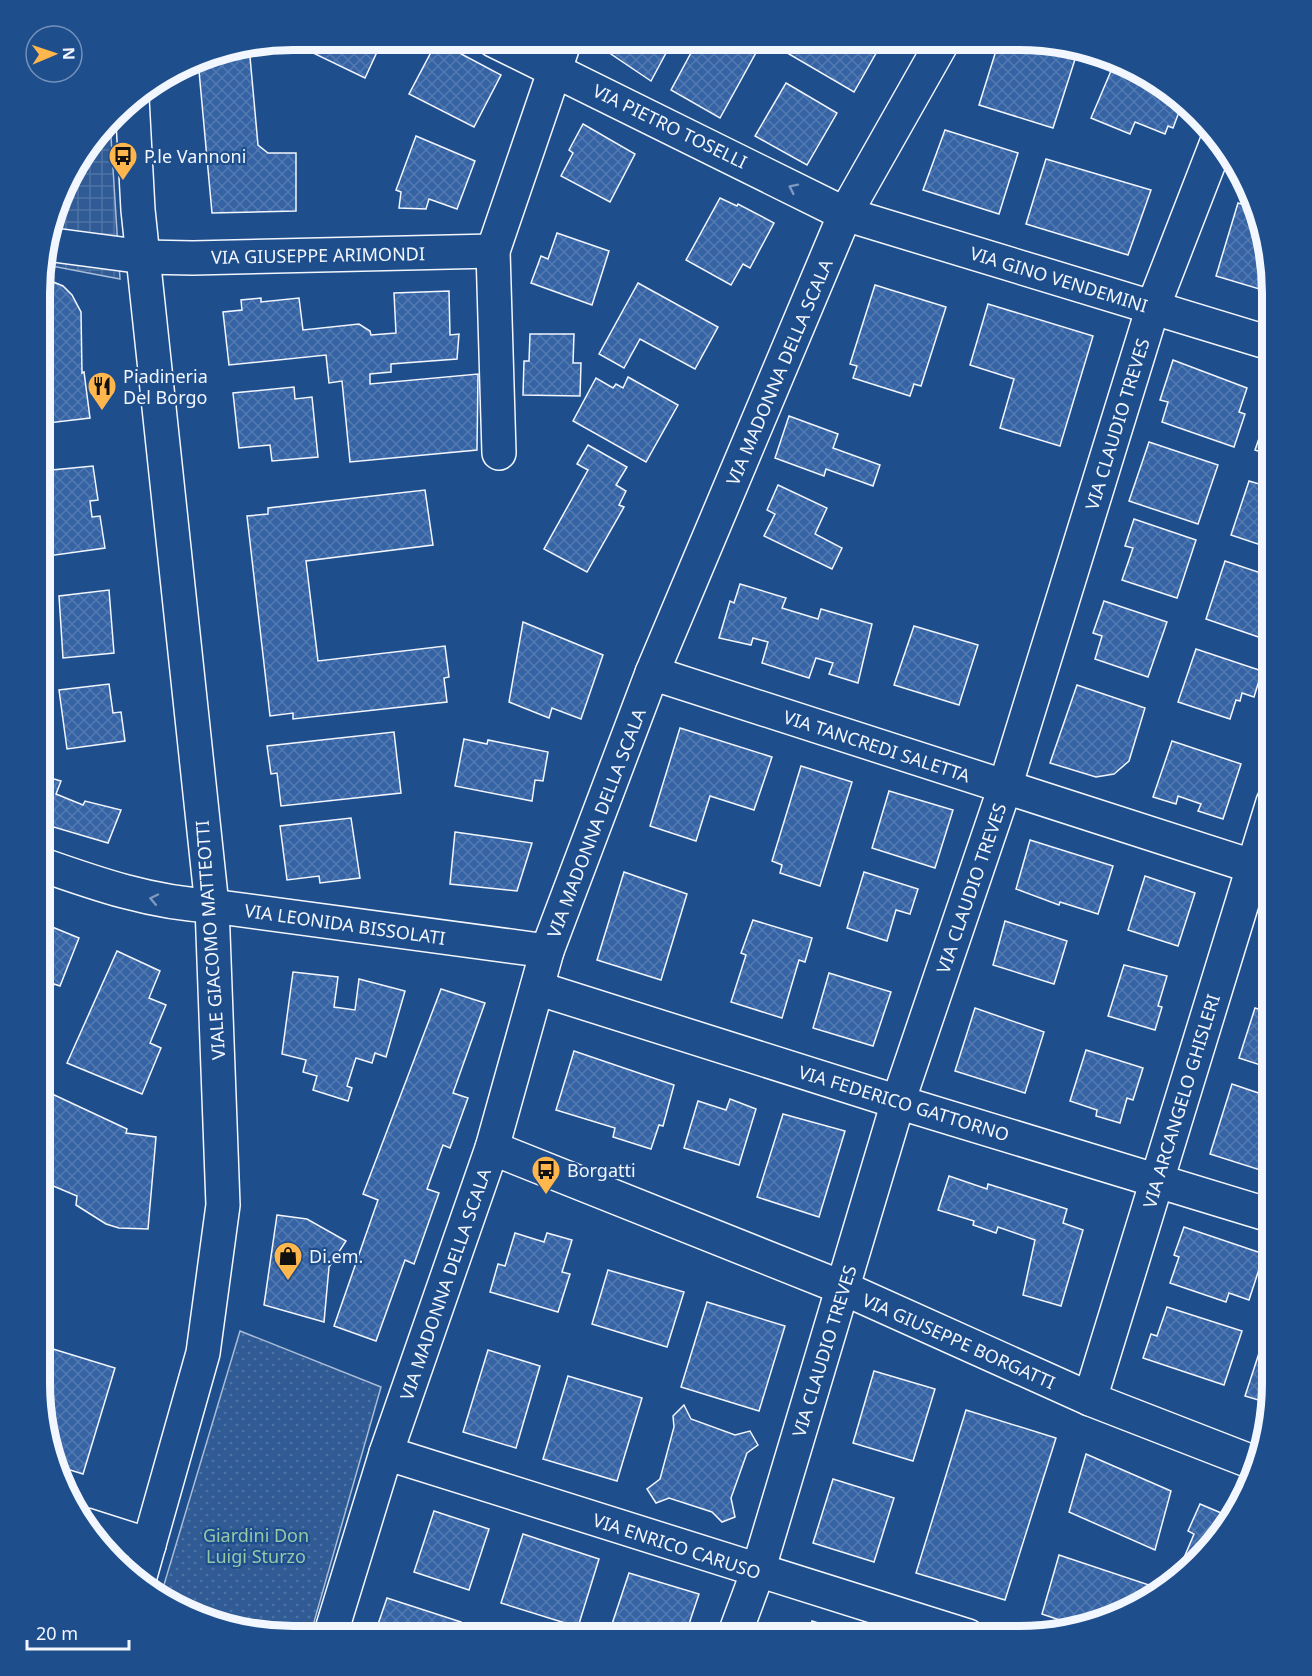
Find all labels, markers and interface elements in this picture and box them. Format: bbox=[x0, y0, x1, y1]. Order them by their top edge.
north arrow bbox=[24, 24, 84, 84]
text: N bbox=[58, 47, 80, 60]
street label: VIA PIETRO TOSELLI bbox=[589, 78, 751, 174]
bus stop icon: P.le Vannoni bbox=[107, 140, 139, 182]
place label: P.le Vannoni bbox=[144, 144, 246, 168]
one-way arrow bbox=[789, 184, 800, 195]
street label: VIA GIUSEPPE ARIMONDI bbox=[211, 241, 425, 269]
street label: VIA GINO VENDEMINI bbox=[967, 241, 1151, 317]
street label: VIA MADONNA DELLA SCALA bbox=[720, 255, 838, 489]
street label: VIA CLAUDIO TREVES bbox=[1079, 335, 1155, 513]
place label: Piadineria Del Borgo bbox=[123, 364, 208, 409]
restaurant icon: Piadineria Del Borgo bbox=[86, 370, 118, 412]
street label: VIA TANCREDI SALETTA bbox=[781, 704, 974, 788]
street label: VIA MADONNA DELLA SCALA bbox=[541, 705, 651, 941]
street label: VIA CLAUDIO TREVES bbox=[931, 800, 1011, 976]
street label: VIALE GIACOMO MATTEOTTI bbox=[190, 819, 230, 1061]
one-way arrow bbox=[149, 894, 159, 907]
street label: VIA LEONIDA BISSOLATI bbox=[243, 898, 447, 950]
street label: VIA ARCANGELO GHISLERI bbox=[1137, 991, 1225, 1211]
street label: VIA FEDERICO GATTORNO bbox=[796, 1060, 1012, 1146]
bus stop icon: Borgatti bbox=[530, 1154, 562, 1196]
place label: Borgatti bbox=[567, 1158, 636, 1182]
street label: VIA MADONNA DELLA SCALA bbox=[394, 1164, 496, 1403]
shop icon: Di.em. bbox=[272, 1240, 304, 1282]
place label: Di.em. bbox=[309, 1244, 363, 1268]
street label: VIA CLAUDIO TREVES bbox=[786, 1262, 862, 1440]
street label: VIA GIUSEPPE BORGATTI bbox=[859, 1288, 1059, 1394]
street label: VIA ENRICO CARUSO bbox=[590, 1508, 764, 1584]
park label: Giardini Don Luigi Sturzo bbox=[203, 1523, 309, 1568]
scale bar bbox=[27, 1613, 129, 1651]
text: 20 m bbox=[36, 1621, 78, 1645]

